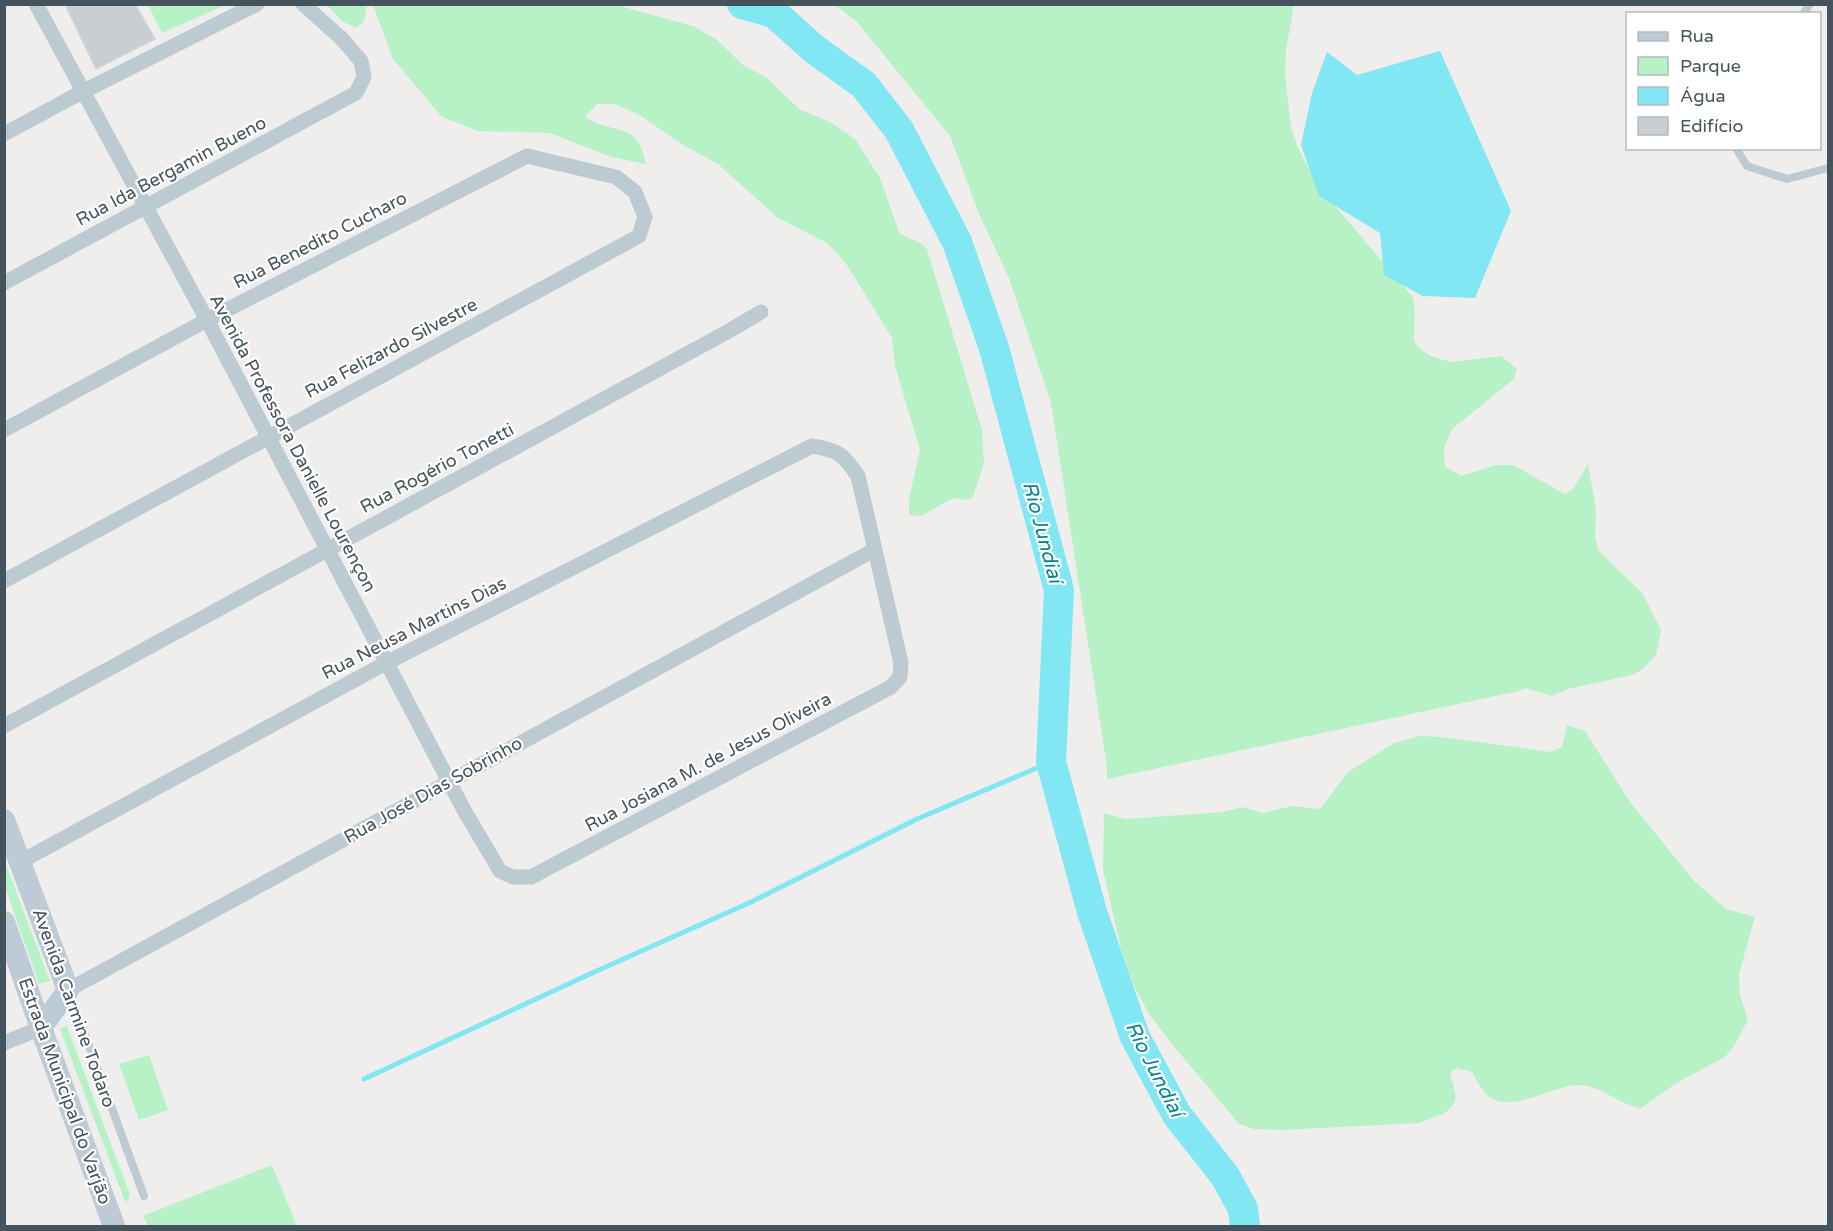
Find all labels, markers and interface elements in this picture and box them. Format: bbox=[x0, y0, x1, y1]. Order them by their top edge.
legend bbox=[1626, 12, 1821, 150]
text: Rua bbox=[1680, 25, 1714, 47]
text: Parque bbox=[1680, 55, 1741, 77]
text: Água bbox=[1680, 85, 1726, 107]
street label: Rua Ida Bergamin Bueno bbox=[72, 111, 270, 231]
text: Edifício bbox=[1680, 115, 1744, 137]
street label: Rua Benedito Cucharo bbox=[229, 187, 411, 293]
street label: Avenida Professora Danielle Lourençon bbox=[205, 290, 381, 596]
street label: Rua Felizardo Silvestre bbox=[301, 293, 481, 403]
street label: Rua Rogério Tonetti bbox=[356, 418, 518, 518]
water label: Rio Jundiaí bbox=[1017, 479, 1068, 590]
street label: Rua Neusa Martins Dias bbox=[318, 572, 510, 684]
street label: Rua Josiana M. de Jesus Oliveira bbox=[581, 688, 835, 836]
street label: Rua José Dias Sobrinho bbox=[340, 732, 526, 848]
street label: Avenida Carmine Todaro bbox=[28, 906, 120, 1111]
street label: Estrada Municipal do Varjão bbox=[14, 975, 116, 1207]
water label: Rio Jundiaí bbox=[1120, 1018, 1190, 1125]

